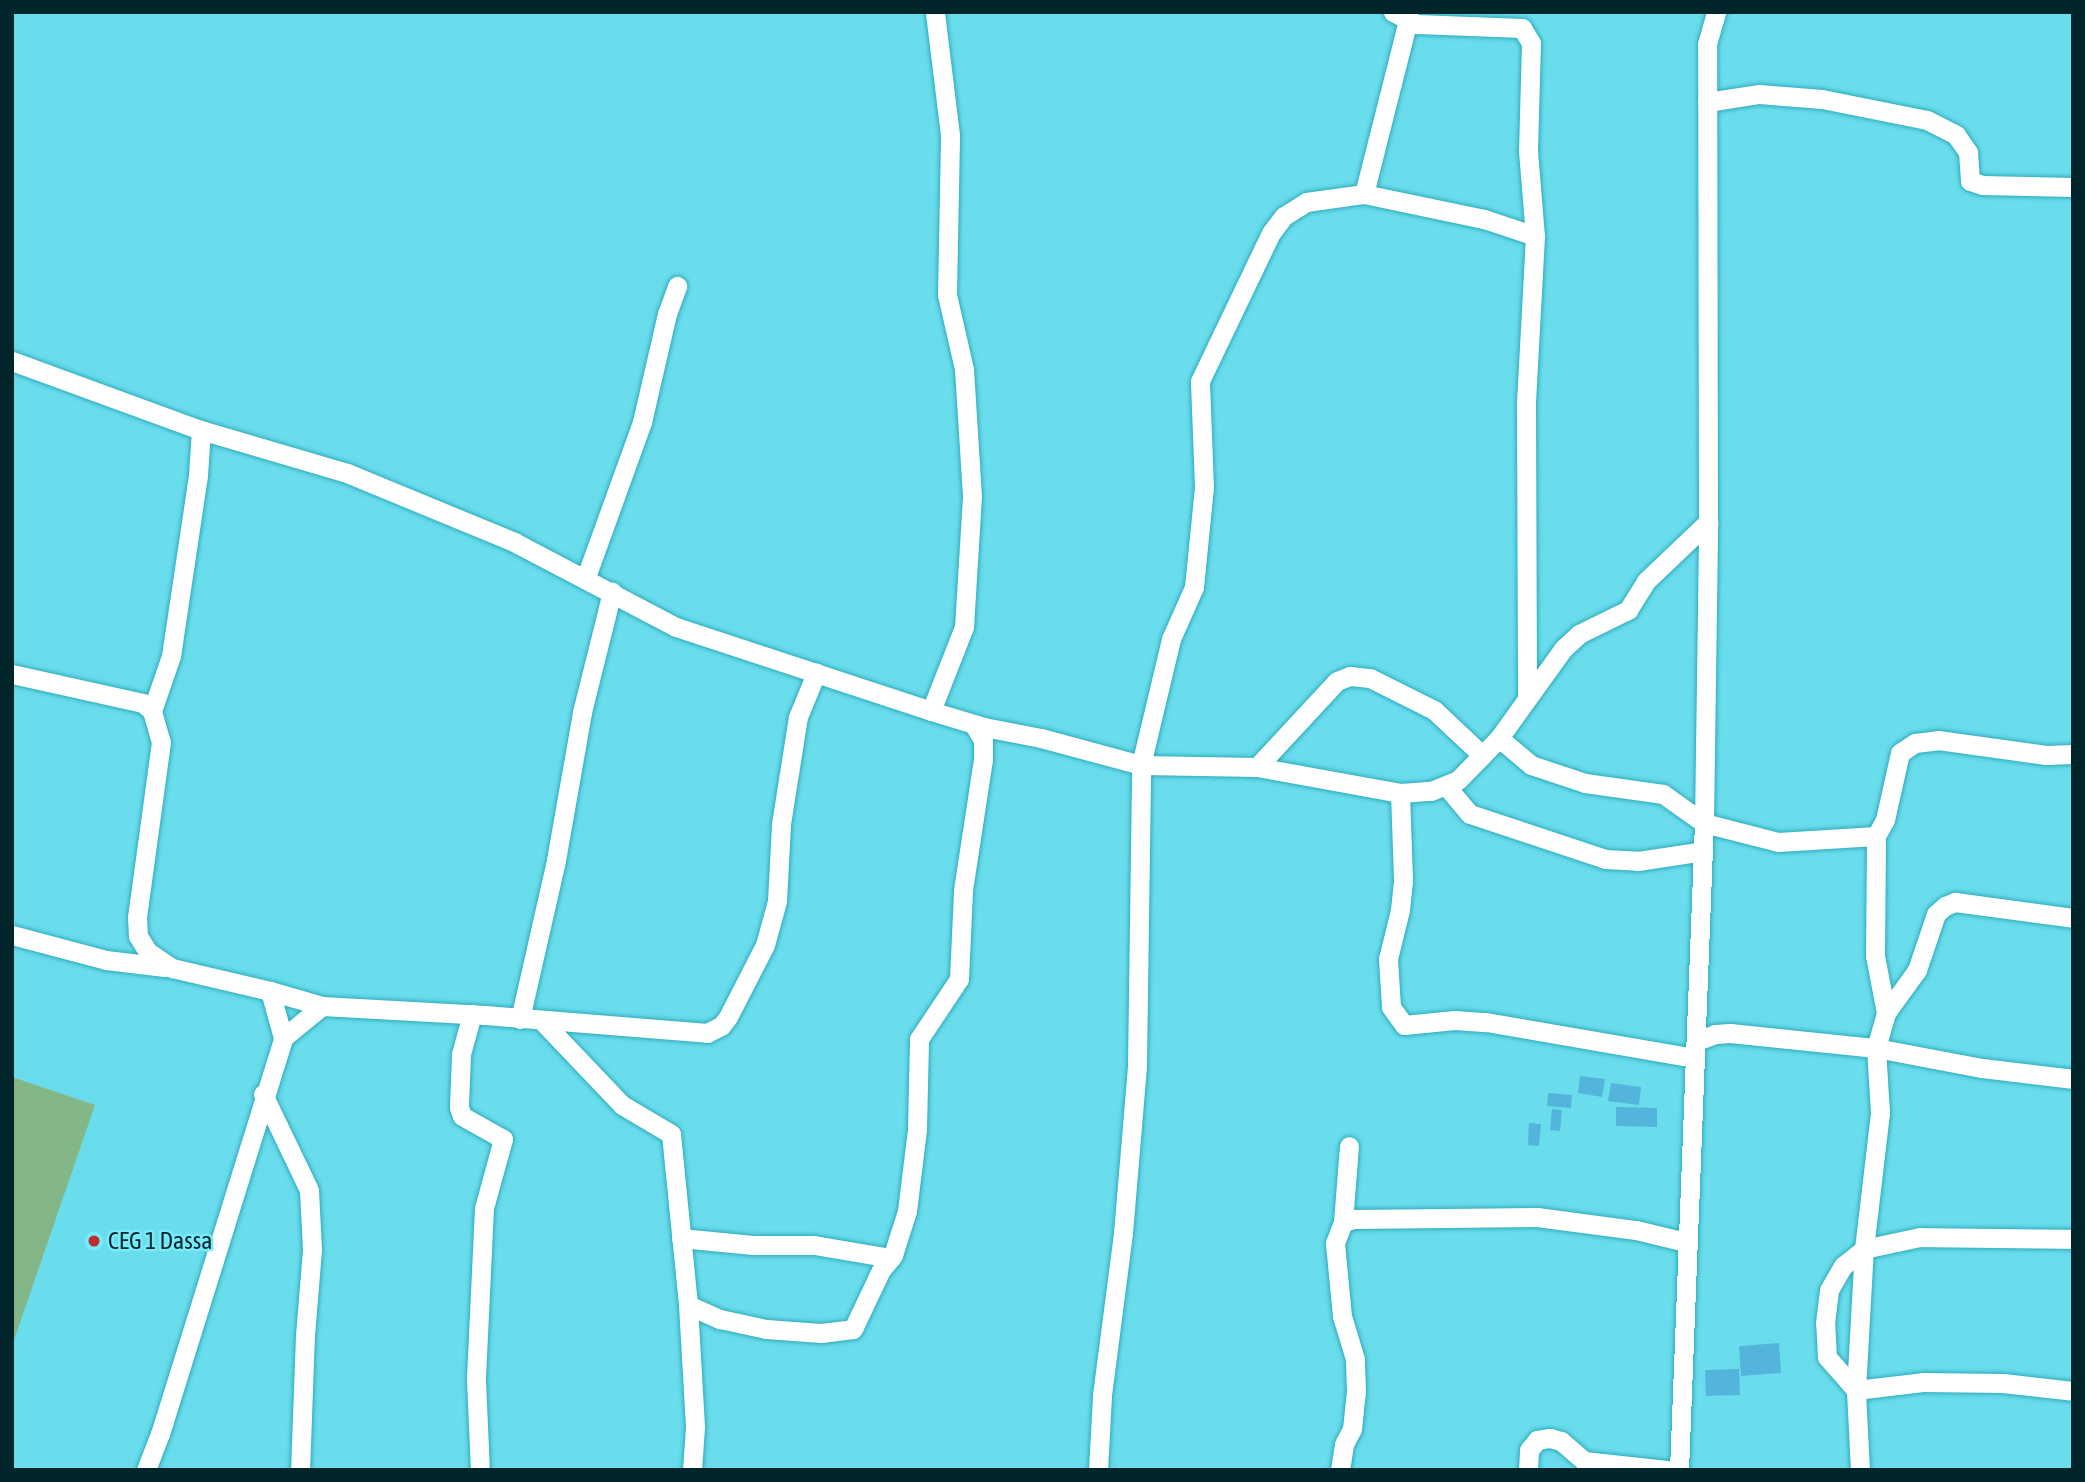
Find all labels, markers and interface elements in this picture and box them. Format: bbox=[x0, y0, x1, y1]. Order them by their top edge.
place label: CEG 1 Dassa bbox=[108, 1227, 212, 1255]
marker: CEG 1 Dassa bbox=[86, 1233, 102, 1249]

